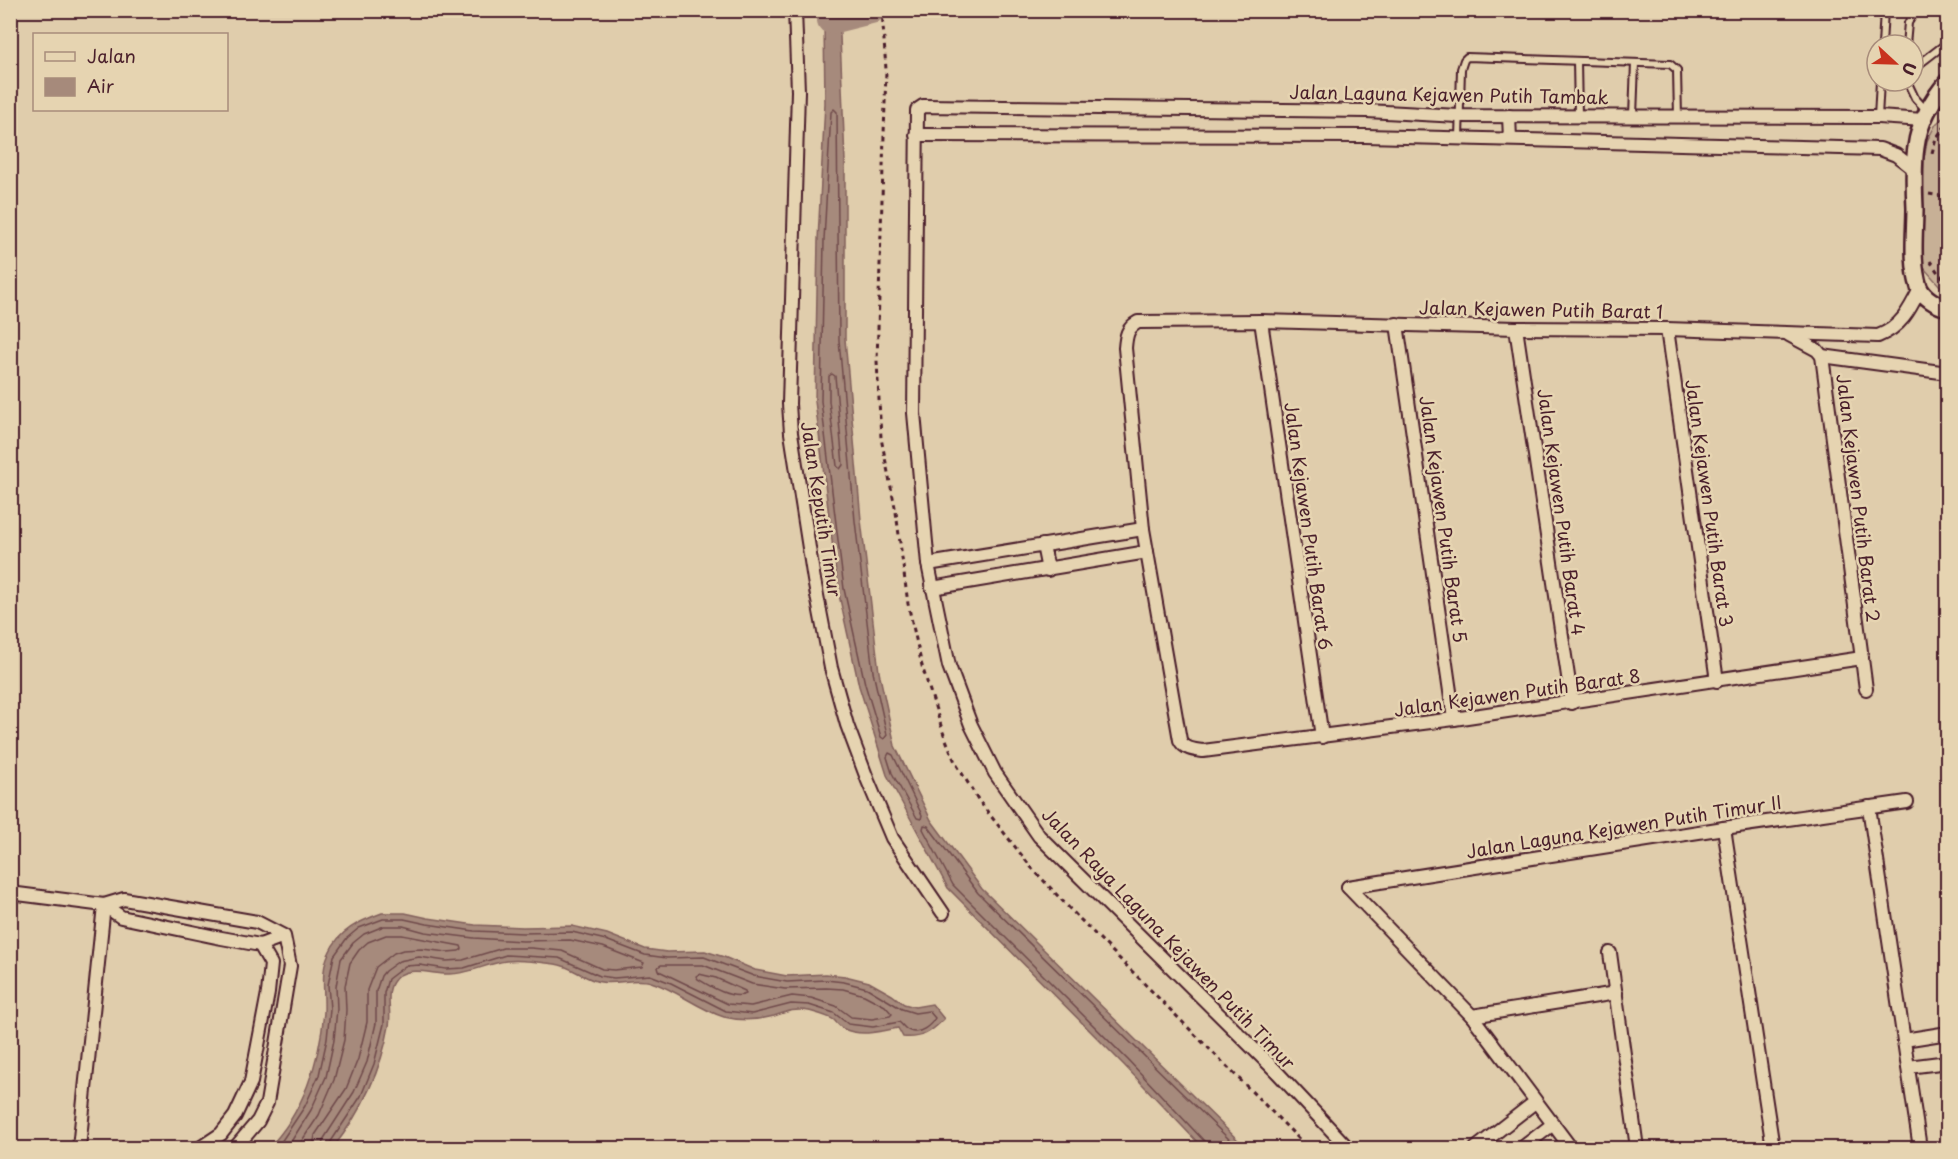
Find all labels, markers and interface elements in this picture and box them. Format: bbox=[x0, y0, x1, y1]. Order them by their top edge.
legend bbox=[33, 33, 228, 111]
north arrow bbox=[1865, 33, 1925, 93]
text: Jalan bbox=[87, 42, 136, 69]
text: U bbox=[1896, 59, 1923, 79]
text: Air bbox=[87, 72, 115, 99]
street label: Jalan Laguna Kejawen Putih Tambak bbox=[1289, 78, 1609, 110]
street label: Jalan Kejawen Putih Barat 1 bbox=[1419, 293, 1663, 325]
street label: Jalan Kejawen Putih Barat 2 bbox=[1830, 372, 1888, 624]
street label: Jalan Kejawen Putih Barat 3 bbox=[1679, 378, 1741, 628]
street label: Jalan Kejawen Putih Barat 4 bbox=[1531, 387, 1593, 637]
street label: Jalan Kejawen Putih Barat 5 bbox=[1413, 394, 1475, 644]
street label: Jalan Kejawen Putih Barat 6 bbox=[1278, 400, 1340, 652]
street label: Jalan Keputih Timur bbox=[795, 419, 849, 599]
street label: Jalan Kejawen Putih Barat 8 bbox=[1392, 661, 1642, 723]
street label: Jalan Laguna Kejawen Putih Timur II bbox=[1464, 788, 1784, 864]
street label: Jalan Raya Laguna Kejawen Putih Timur bbox=[1036, 801, 1302, 1075]

